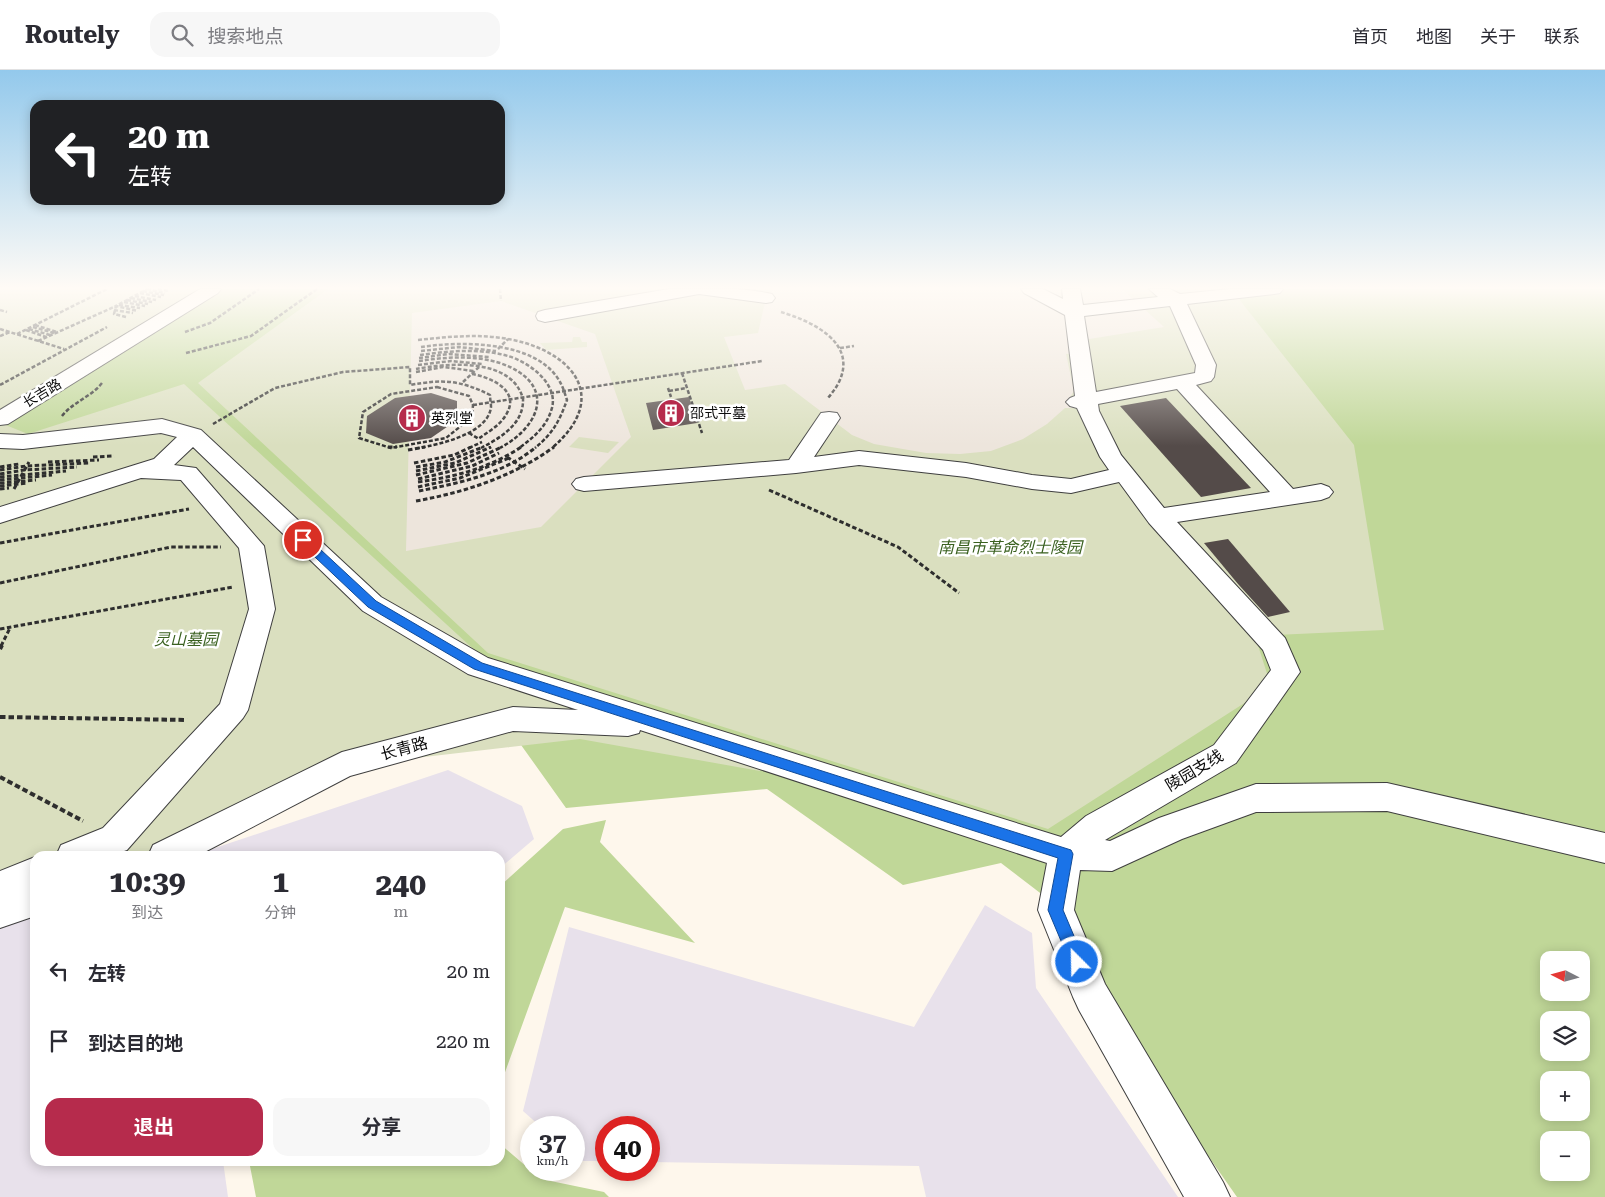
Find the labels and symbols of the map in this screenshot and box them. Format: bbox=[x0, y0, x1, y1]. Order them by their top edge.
street label: 长吉路 bbox=[20, 375, 64, 411]
building icon: 邵式平墓 bbox=[656, 398, 686, 428]
building icon: 英烈堂 bbox=[397, 403, 427, 433]
place label: 邵式平墓 bbox=[690, 405, 746, 421]
place label: 英烈堂 bbox=[431, 410, 473, 426]
pin bbox=[282, 519, 324, 561]
park label: 南昌市革命烈士陵园 bbox=[938, 538, 1084, 557]
park label: 灵山墓园 bbox=[154, 630, 220, 649]
street label: 长青路 bbox=[378, 733, 430, 764]
street label: 陵园支线 bbox=[1162, 746, 1227, 795]
position arrow bbox=[1050, 935, 1102, 987]
north arrow bbox=[1540, 951, 1590, 1001]
speed limit sign: 40 bbox=[595, 1116, 660, 1181]

